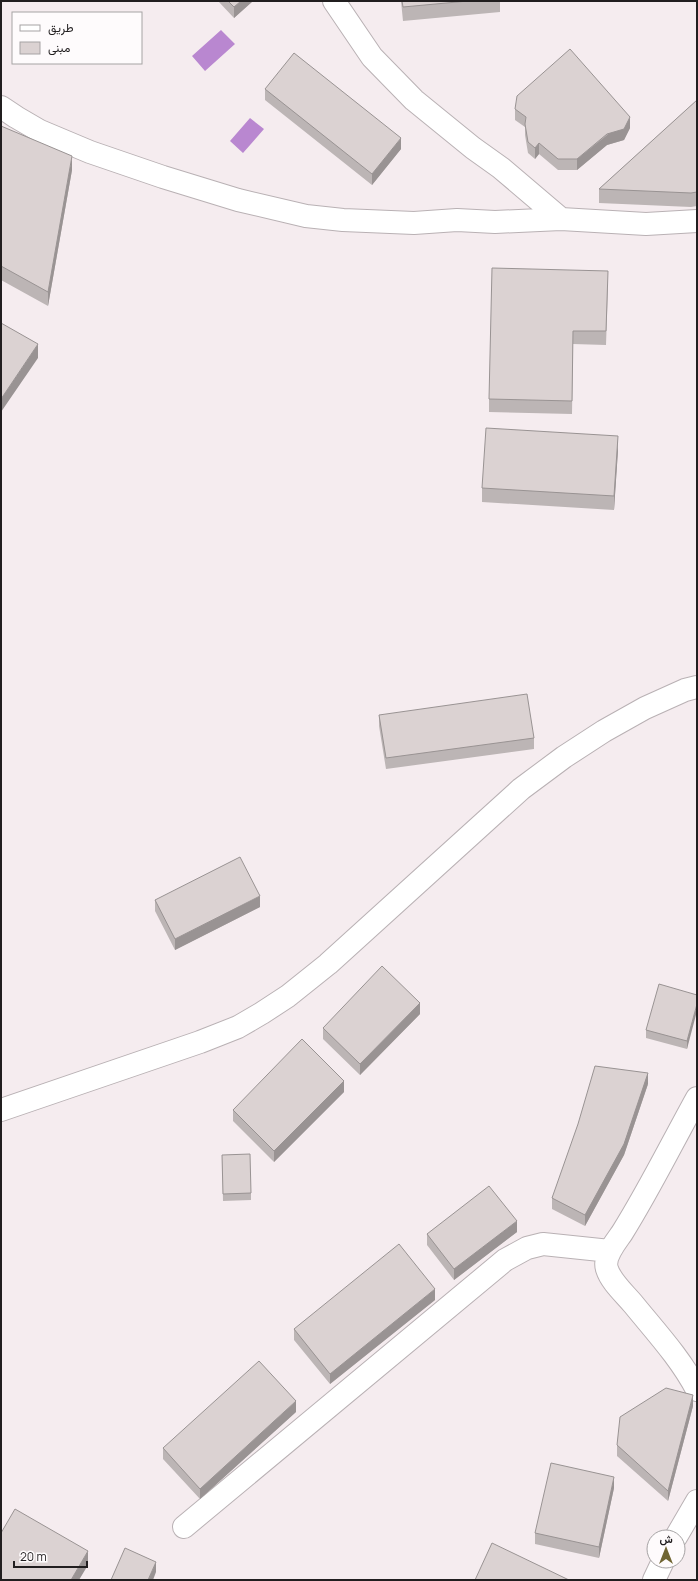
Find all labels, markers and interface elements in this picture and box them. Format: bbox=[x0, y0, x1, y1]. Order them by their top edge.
legend bbox=[12, 12, 142, 64]
text: طريق bbox=[48, 19, 74, 36]
text: مبنى bbox=[48, 39, 70, 56]
north arrow bbox=[646, 1529, 686, 1569]
text: ش bbox=[659, 1531, 673, 1546]
scale bar bbox=[14, 1543, 87, 1569]
text: 20 m bbox=[20, 1548, 47, 1565]

